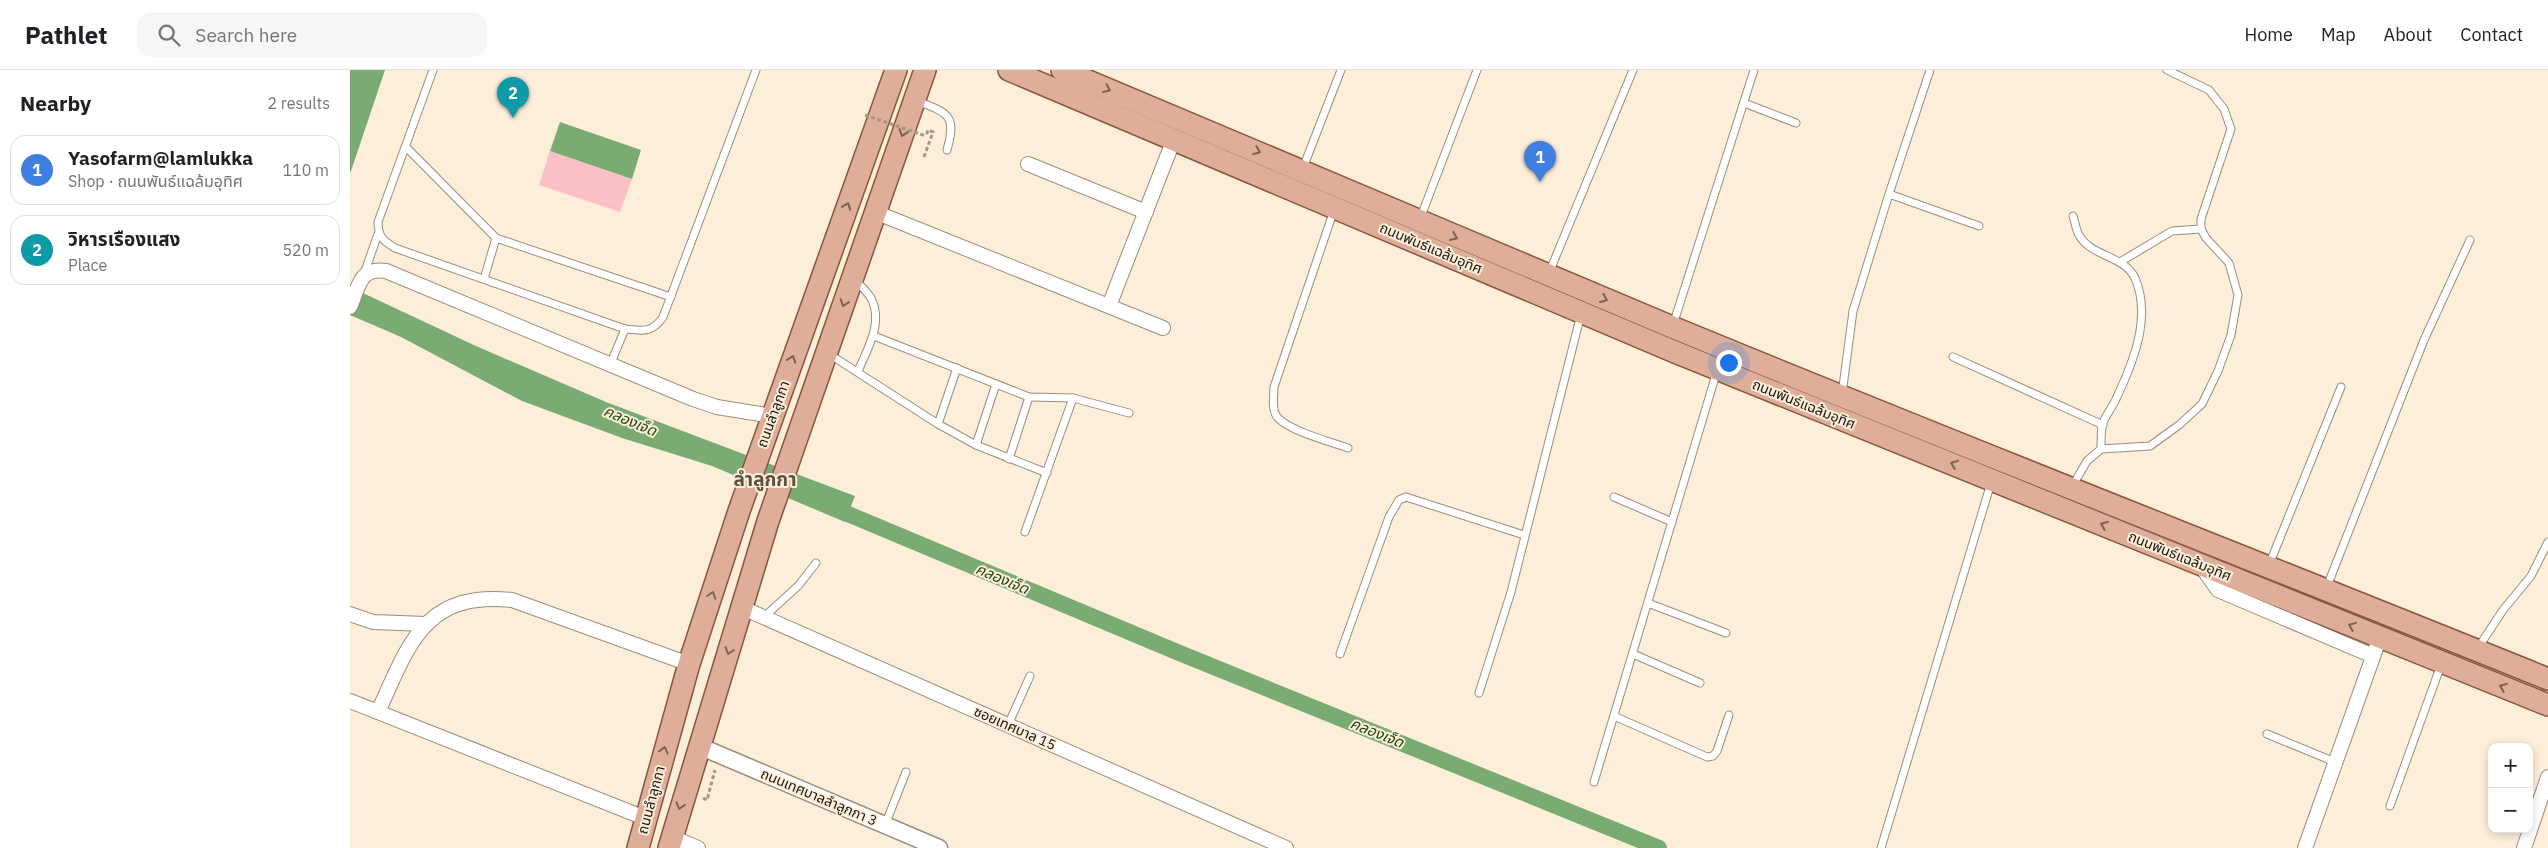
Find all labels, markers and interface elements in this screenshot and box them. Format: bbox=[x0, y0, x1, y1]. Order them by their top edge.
search box bbox=[137, 12, 487, 57]
text: Pathlet bbox=[25, 19, 107, 51]
icon: search bbox=[155, 21, 183, 49]
text: Search here bbox=[195, 23, 297, 47]
text: Home bbox=[2245, 23, 2293, 46]
text: Map bbox=[2321, 23, 2356, 46]
text: About bbox=[2384, 23, 2432, 46]
text: Contact bbox=[2460, 23, 2523, 46]
pin: 2 bbox=[497, 77, 529, 118]
one-way arrow bbox=[1102, 82, 1111, 93]
text: Nearby bbox=[20, 89, 91, 117]
text: 2 results bbox=[267, 93, 330, 113]
one-way arrow bbox=[899, 128, 909, 136]
pin: 1 bbox=[1524, 141, 1556, 182]
one-way arrow bbox=[1252, 144, 1261, 155]
text: Yasofarm@lamlukka bbox=[68, 146, 253, 170]
text: 1 bbox=[32, 160, 42, 180]
text: 110 m bbox=[282, 160, 329, 180]
text: Shop · ถนนพันธ์แฉล้มอุทิศ bbox=[68, 171, 243, 191]
one-way arrow bbox=[841, 202, 851, 210]
street label: ถนนพันธ์แฉล้มอุทิศ bbox=[1377, 218, 1485, 278]
text: วิหารเรืองแสง bbox=[68, 227, 180, 251]
one-way arrow bbox=[1449, 230, 1458, 241]
text: 2 bbox=[32, 240, 42, 260]
text: 520 m bbox=[282, 240, 329, 260]
text: Place bbox=[68, 255, 107, 275]
one-way arrow bbox=[1599, 293, 1608, 303]
one-way arrow bbox=[840, 298, 850, 306]
your location bbox=[1716, 350, 1742, 376]
one-way arrow bbox=[787, 355, 797, 363]
street label: ถนนพันธ์แฉล้มอุทิศ bbox=[1750, 375, 1858, 433]
street label: ถนนลำลูกกา bbox=[753, 378, 793, 450]
water label: คลองเจ็ด bbox=[601, 401, 660, 440]
one-way arrow bbox=[1950, 460, 1959, 471]
district label: ลำลูกกา bbox=[733, 467, 797, 491]
one-way arrow bbox=[2100, 521, 2109, 532]
street label: ถนนพันธ์แฉล้มอุทิศ bbox=[2126, 527, 2234, 585]
water label: คลองเจ็ด bbox=[973, 559, 1032, 598]
one-way arrow bbox=[706, 591, 716, 600]
one-way arrow bbox=[2348, 622, 2357, 632]
one-way arrow bbox=[725, 647, 735, 655]
one-way arrow bbox=[2499, 683, 2508, 693]
street label: ซอยเทศบาล 15 bbox=[971, 702, 1059, 754]
water label: คลองเจ็ด bbox=[1348, 713, 1407, 752]
map controls bbox=[2488, 743, 2533, 833]
button: + bbox=[2488, 743, 2533, 788]
one-way arrow bbox=[659, 747, 669, 755]
street label: ถนนลำลูกกา bbox=[633, 764, 669, 836]
street label: ถนนเทศบาลลำลูกกา 3 bbox=[758, 764, 880, 830]
button: − bbox=[2488, 788, 2533, 833]
one-way arrow bbox=[676, 802, 686, 810]

